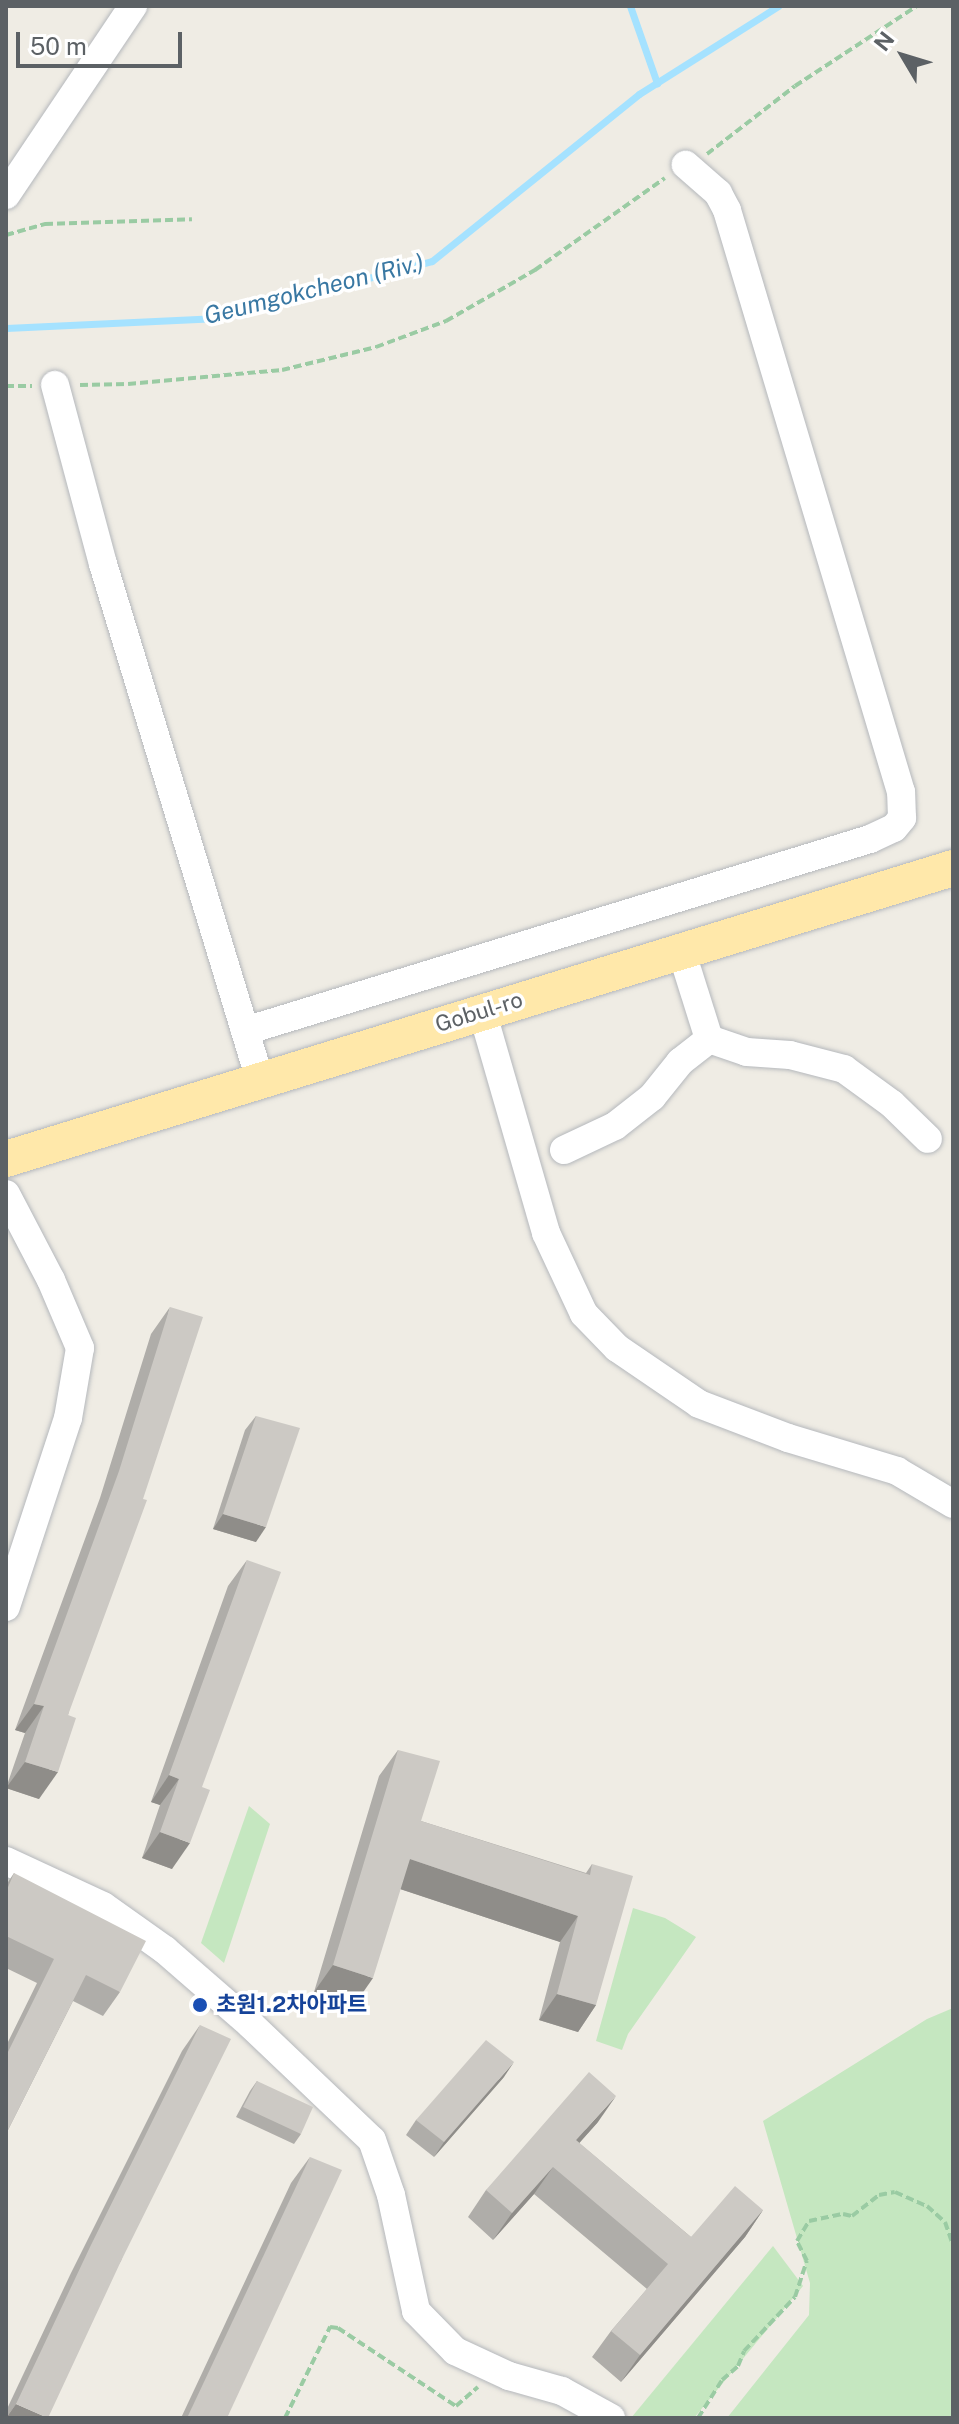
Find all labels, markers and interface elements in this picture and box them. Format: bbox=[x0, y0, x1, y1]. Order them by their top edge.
scale bar bbox=[20, 16, 186, 66]
north arrow bbox=[863, 16, 943, 96]
text: N bbox=[869, 26, 900, 56]
text: 50 m bbox=[30, 32, 87, 60]
water label: Geumgokcheon (Riv.) bbox=[201, 248, 427, 330]
street label: Gobul-ro bbox=[432, 986, 526, 1038]
place label: 초원1.2차아파트 bbox=[216, 1992, 367, 2018]
marker: 초원1.2차아파트 bbox=[191, 1996, 209, 2014]

